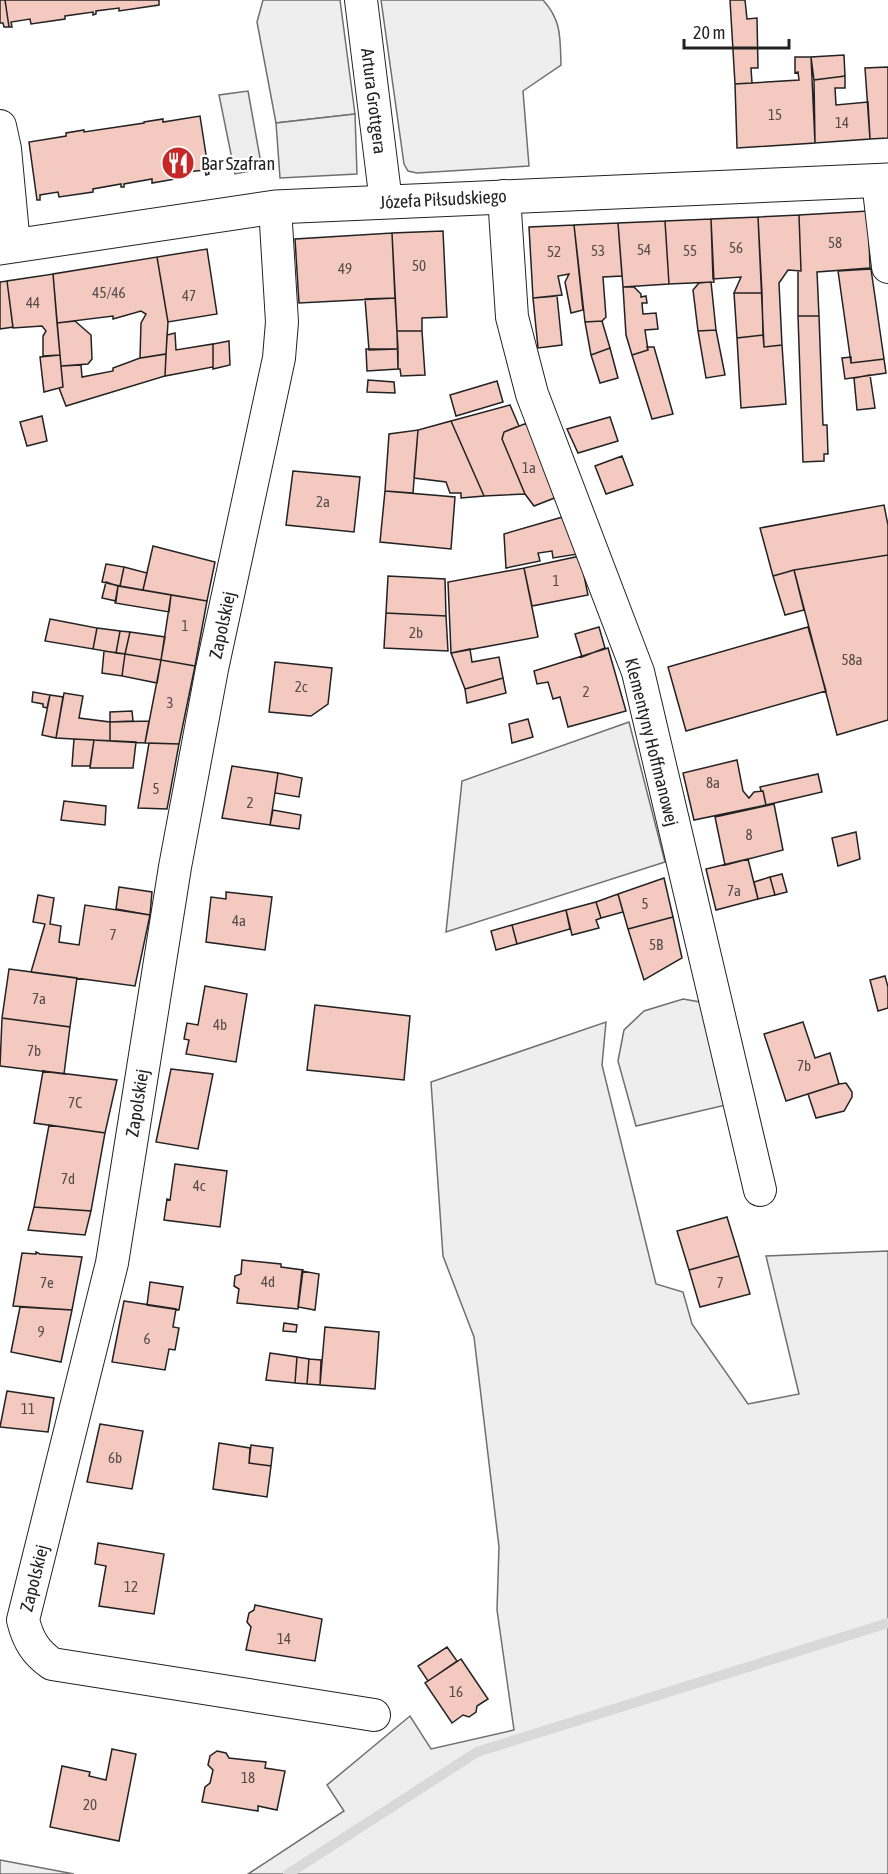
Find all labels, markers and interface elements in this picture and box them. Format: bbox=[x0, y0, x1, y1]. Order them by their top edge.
scale bar bbox=[684, 12, 789, 50]
text: 20 m bbox=[693, 22, 725, 43]
street label: Artura Grottgera bbox=[357, 47, 391, 155]
house number: 15 bbox=[768, 106, 782, 123]
house number: 14 bbox=[835, 114, 849, 131]
restaurant icon: Bar Szafran bbox=[160, 145, 196, 181]
place label: Bar Szafran bbox=[201, 153, 275, 174]
street label: Józefa Piłsudskiego bbox=[379, 185, 507, 213]
house number: 58 bbox=[828, 234, 842, 251]
house number: 56 bbox=[729, 239, 743, 256]
house number: 54 bbox=[637, 241, 651, 258]
house number: 53 bbox=[591, 242, 605, 259]
house number: 55 bbox=[683, 242, 697, 259]
house number: 52 bbox=[547, 243, 561, 260]
house number: 50 bbox=[412, 257, 426, 274]
house number: 49 bbox=[338, 260, 352, 277]
house number: 45/46 bbox=[92, 284, 126, 301]
house number: 47 bbox=[182, 287, 196, 304]
house number: 44 bbox=[26, 294, 40, 311]
house number: 1a bbox=[522, 459, 536, 476]
house number: 2a bbox=[316, 493, 330, 510]
house number: 1 bbox=[552, 572, 560, 589]
street label: Zapolskiej bbox=[205, 589, 239, 661]
house number: 1 bbox=[181, 617, 189, 634]
house number: 2b bbox=[409, 624, 423, 641]
house number: 58a bbox=[841, 651, 863, 668]
street label: Klementyny Hoffmanowej bbox=[621, 656, 683, 828]
house number: 2c bbox=[295, 678, 308, 695]
house number: 2 bbox=[582, 683, 590, 700]
house number: 3 bbox=[166, 694, 174, 711]
house number: 8a bbox=[706, 774, 720, 791]
house number: 5 bbox=[152, 780, 160, 797]
house number: 2 bbox=[246, 794, 254, 811]
house number: 8 bbox=[745, 826, 753, 843]
house number: 7a bbox=[727, 882, 741, 899]
house number: 5 bbox=[641, 895, 649, 912]
house number: 4a bbox=[232, 912, 246, 929]
house number: 7 bbox=[109, 926, 117, 943]
house number: 5B bbox=[649, 936, 663, 953]
house number: 7a bbox=[32, 990, 46, 1007]
house number: 4b bbox=[213, 1016, 227, 1033]
house number: 7b bbox=[27, 1042, 41, 1059]
house number: 7b bbox=[797, 1057, 811, 1074]
street label: Zapolskiej bbox=[121, 1068, 153, 1138]
house number: 7C bbox=[68, 1094, 82, 1111]
house number: 7d bbox=[61, 1170, 75, 1187]
house number: 4c bbox=[193, 1177, 206, 1194]
house number: 4d bbox=[261, 1273, 275, 1290]
house number: 7e bbox=[40, 1274, 54, 1291]
house number: 7 bbox=[716, 1274, 724, 1291]
house number: 9 bbox=[37, 1323, 45, 1340]
house number: 6 bbox=[143, 1330, 151, 1347]
house number: 11 bbox=[21, 1400, 35, 1417]
house number: 6b bbox=[108, 1449, 122, 1466]
street label: Zapolskiej bbox=[16, 1542, 52, 1614]
house number: 12 bbox=[124, 1578, 138, 1595]
house number: 14 bbox=[277, 1630, 291, 1647]
house number: 16 bbox=[449, 1683, 463, 1700]
house number: 18 bbox=[241, 1769, 255, 1786]
house number: 20 bbox=[83, 1796, 97, 1813]

